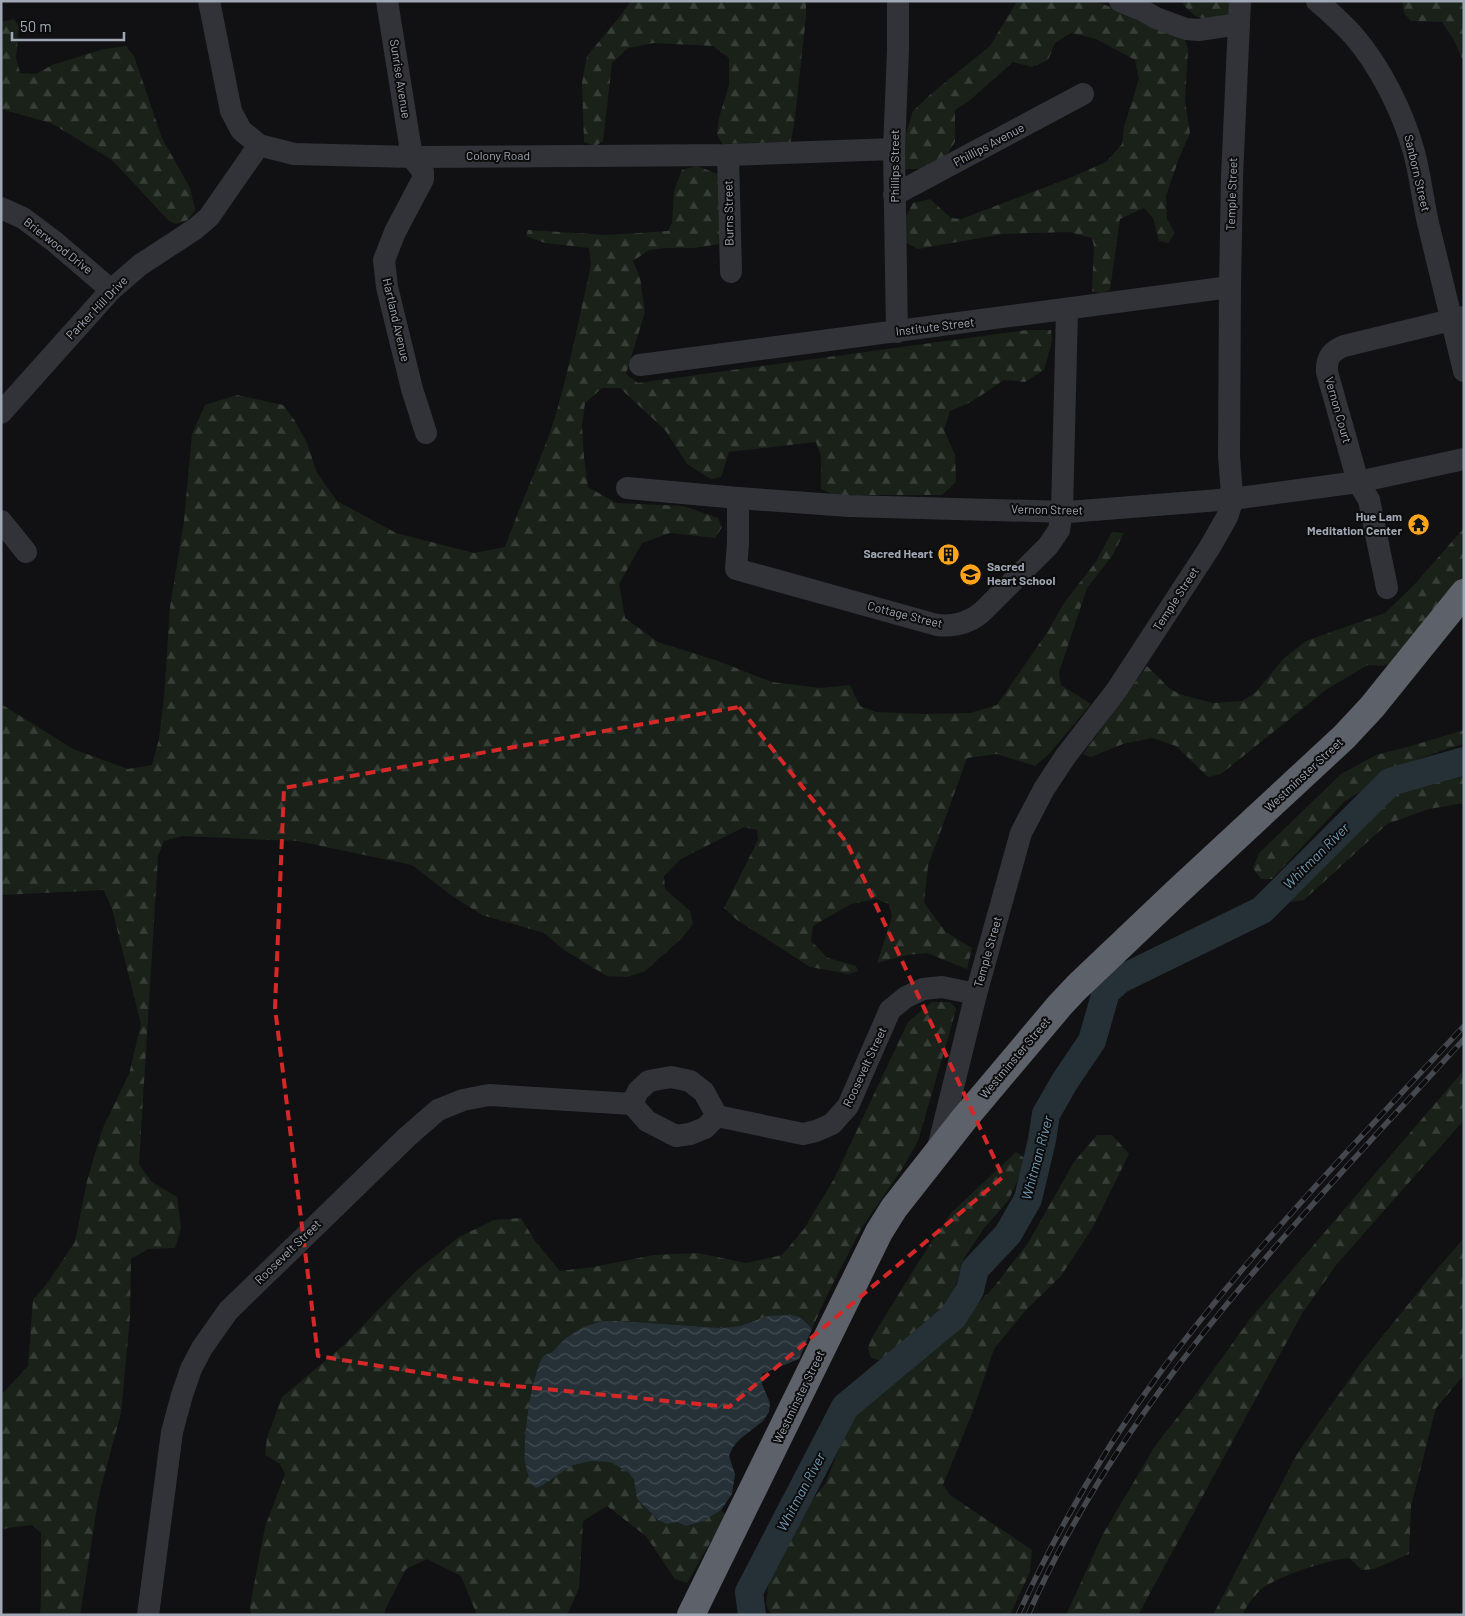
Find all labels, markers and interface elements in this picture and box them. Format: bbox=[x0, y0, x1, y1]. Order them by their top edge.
scale bar bbox=[12, 10, 125, 42]
text: 50 m bbox=[20, 17, 52, 35]
street label: Sunrise Avenue bbox=[388, 38, 414, 119]
street label: Phillips Avenue bbox=[951, 120, 1026, 169]
street label: Phillips Street bbox=[887, 130, 901, 202]
street label: Sanborn Street bbox=[1402, 133, 1434, 213]
street label: Colony Road bbox=[466, 148, 530, 162]
street label: Temple Street bbox=[1223, 157, 1239, 231]
street label: Burns Street bbox=[720, 180, 736, 246]
street label: Brierwood Drive bbox=[21, 214, 96, 276]
street label: Parker Hill Drive bbox=[63, 273, 130, 342]
street label: Hartland Avenue bbox=[381, 277, 413, 363]
street label: Institute Street bbox=[895, 314, 975, 338]
street label: Vernon Court bbox=[1323, 375, 1355, 444]
street label: Vernon Street bbox=[1011, 501, 1083, 517]
place label: Hue Lam Meditation Center bbox=[1307, 509, 1402, 537]
temple icon: Hue Lam Meditation Center bbox=[1406, 512, 1430, 536]
building icon: Sacred Heart bbox=[937, 542, 961, 566]
place label: Sacred Heart bbox=[863, 546, 933, 560]
place label: Sacred Heart School bbox=[987, 559, 1055, 587]
school or university icon: Sacred Heart School bbox=[959, 562, 983, 586]
street label: Temple Street bbox=[1149, 564, 1201, 633]
street label: Cottage Street bbox=[866, 598, 944, 630]
street label: Westminster Street bbox=[1261, 734, 1345, 814]
water label: Whitman River bbox=[1279, 818, 1353, 892]
street label: Temple Street bbox=[970, 915, 1004, 989]
street label: Westminster Street bbox=[976, 1014, 1052, 1101]
street label: Roosevelt Street bbox=[839, 1024, 889, 1109]
water label: Whitman River bbox=[1017, 1113, 1056, 1202]
street label: Roosevelt Street bbox=[251, 1216, 323, 1286]
street label: Westminster Street bbox=[770, 1348, 827, 1445]
water label: Whitman River bbox=[773, 1449, 829, 1534]

